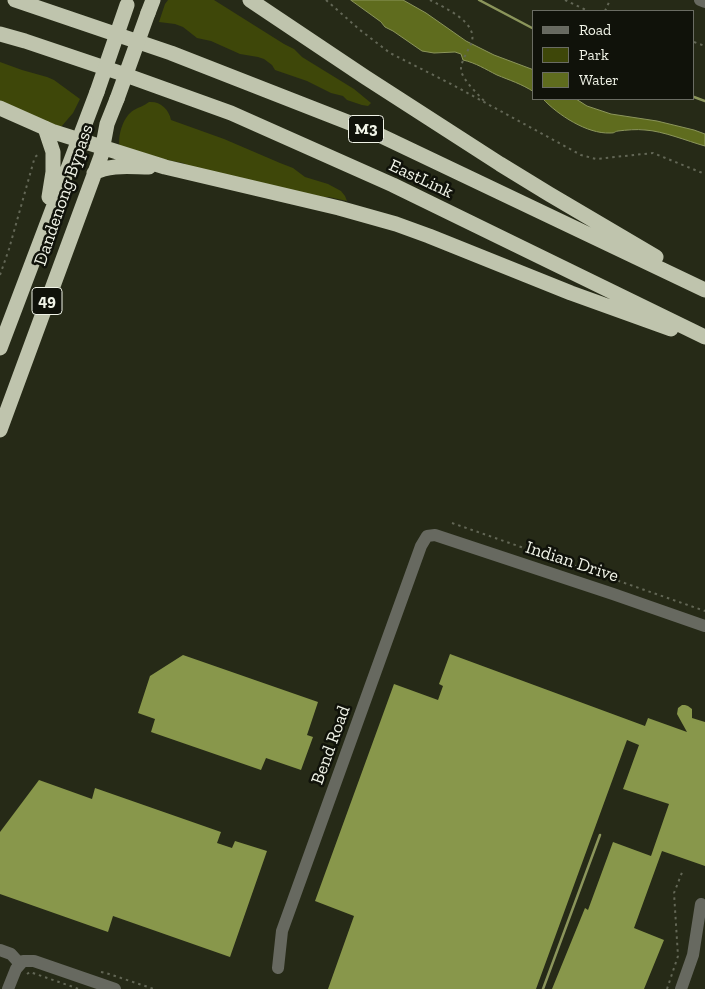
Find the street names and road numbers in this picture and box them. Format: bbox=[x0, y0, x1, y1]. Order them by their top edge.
road number: M3 bbox=[348, 116, 384, 142]
street label: Dandenong Bypass bbox=[30, 122, 98, 268]
street label: EastLink bbox=[385, 155, 457, 203]
road number: 49 bbox=[32, 288, 62, 314]
street label: Indian Drive bbox=[523, 537, 621, 587]
street label: Bend Road bbox=[307, 703, 355, 787]

